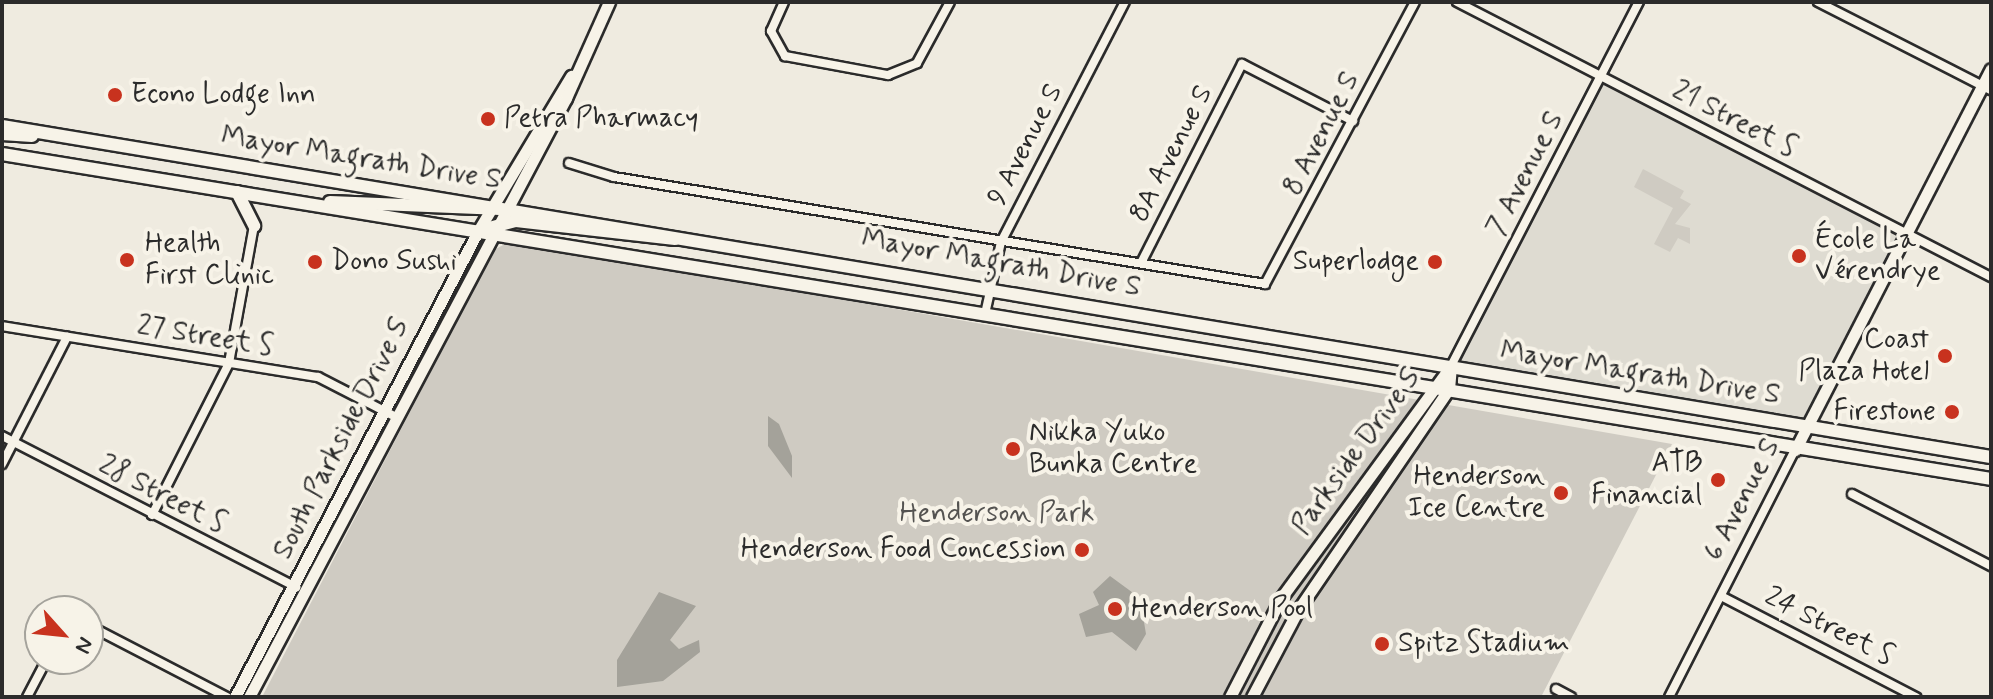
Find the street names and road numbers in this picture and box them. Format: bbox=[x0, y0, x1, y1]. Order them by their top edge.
street label: 8 Avenue S bbox=[1277, 67, 1367, 201]
street label: 21 Street S bbox=[1666, 74, 1802, 166]
street label: 8A Avenue S bbox=[1122, 78, 1222, 230]
street label: 9 Avenue S bbox=[981, 79, 1071, 211]
street label: 7 Avenue S bbox=[1480, 106, 1572, 242]
street label: Mayor Magrath Drive S bbox=[221, 121, 501, 197]
street label: Mayor Magrath Drive S bbox=[861, 223, 1141, 305]
street label: 27 Street S bbox=[134, 310, 276, 364]
street label: South Parkside Drive S bbox=[267, 314, 417, 564]
street label: Mayor Magrath Drive S bbox=[1500, 336, 1780, 412]
street label: Parkside Drive S bbox=[1286, 363, 1428, 541]
street label: 6 Avenue S bbox=[1698, 433, 1788, 567]
street label: 28 Street S bbox=[92, 448, 232, 542]
street label: 24 Street S bbox=[1758, 580, 1900, 674]

